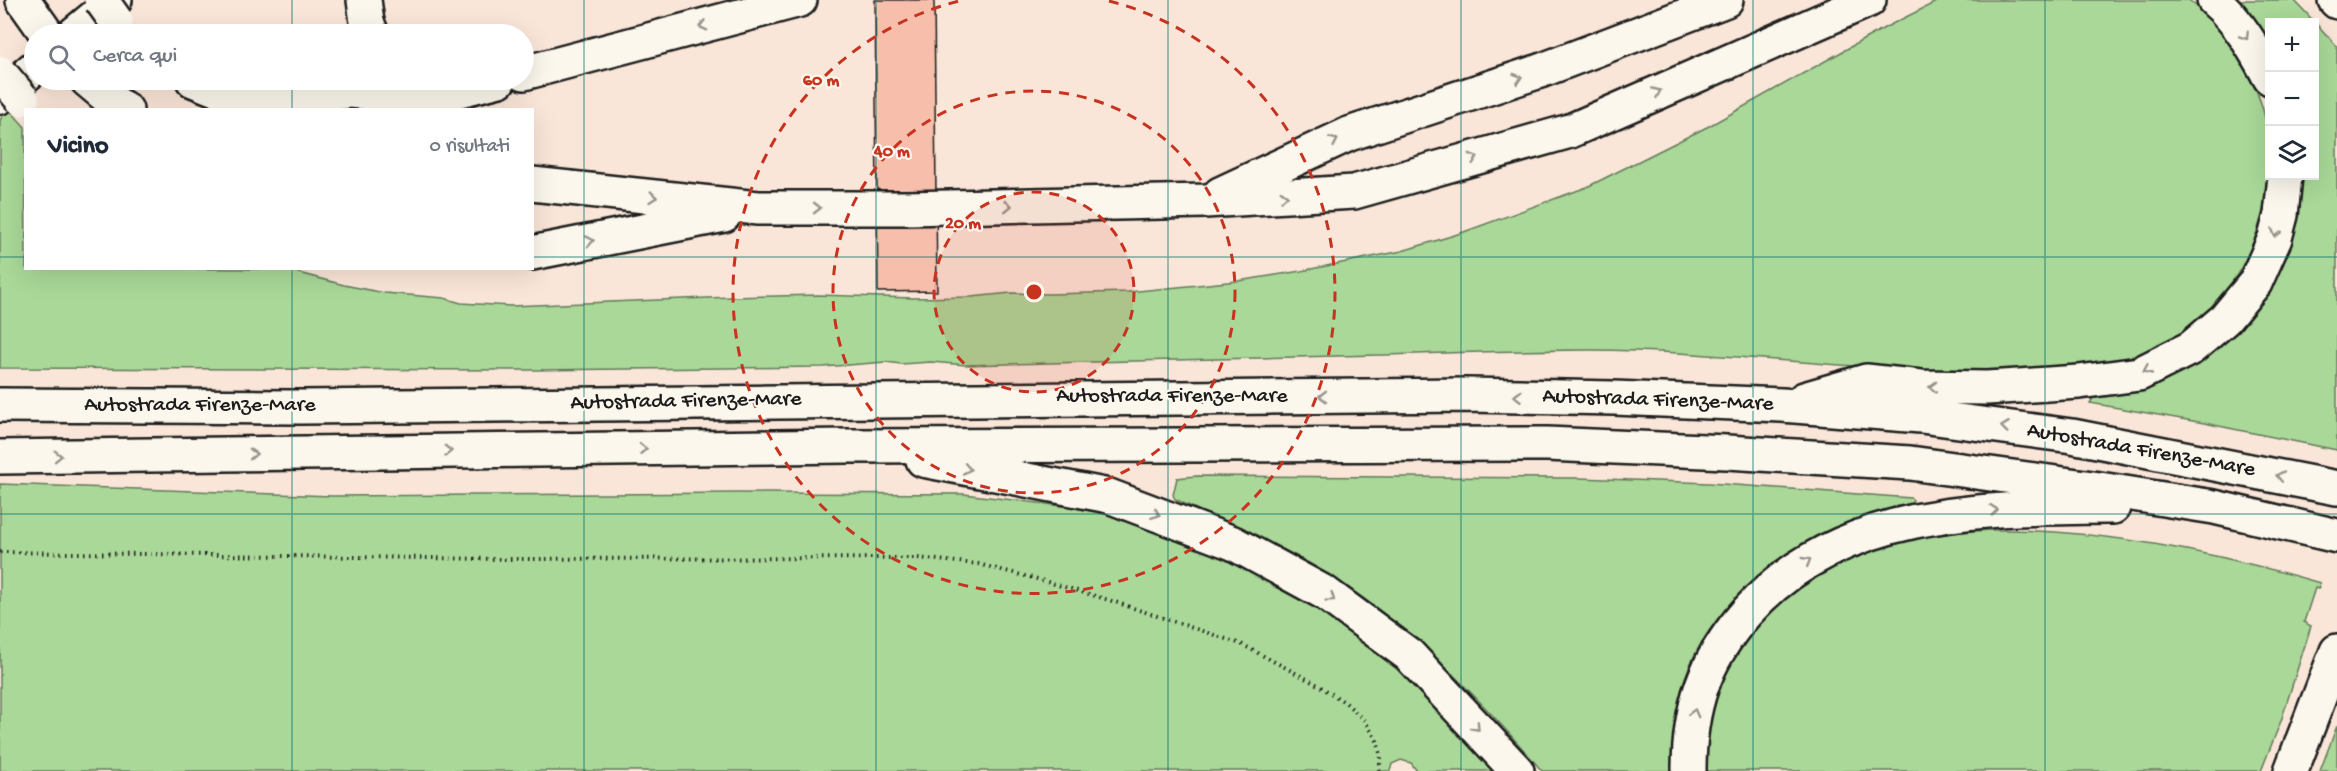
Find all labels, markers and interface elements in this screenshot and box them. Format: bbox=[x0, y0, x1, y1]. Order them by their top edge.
one-way arrow bbox=[698, 18, 708, 31]
map controls bbox=[2265, 18, 2319, 180]
button: + bbox=[2265, 18, 2319, 72]
search box bbox=[24, 24, 534, 90]
one-way arrow bbox=[2238, 30, 2249, 41]
icon: search bbox=[45, 41, 78, 74]
text: Cerca qui bbox=[93, 44, 177, 70]
text: 60 m bbox=[803, 71, 839, 92]
one-way arrow bbox=[1512, 72, 1523, 85]
button: − bbox=[2265, 72, 2319, 126]
one-way arrow bbox=[1651, 87, 1662, 99]
button: layers bbox=[2265, 126, 2319, 180]
text: Vicino bbox=[48, 132, 108, 163]
text: 0 risultati bbox=[430, 136, 510, 159]
one-way arrow bbox=[1327, 136, 1338, 148]
text: 40 m bbox=[873, 142, 910, 163]
one-way arrow bbox=[1468, 153, 1479, 165]
one-way arrow bbox=[649, 190, 658, 203]
one-way arrow bbox=[1280, 190, 1289, 203]
one-way arrow bbox=[1003, 199, 1012, 212]
one-way arrow bbox=[812, 202, 821, 214]
text: 20 m bbox=[945, 214, 981, 235]
one-way arrow bbox=[2270, 227, 2283, 238]
one-way arrow bbox=[585, 235, 595, 248]
centre of rings bbox=[1024, 282, 1044, 302]
one-way arrow bbox=[2142, 362, 2153, 374]
one-way arrow bbox=[1928, 381, 1937, 394]
street label: Autostrada Firenze-Mare bbox=[1056, 384, 1288, 410]
street label: Autostrada Firenze-Mare bbox=[1542, 384, 1775, 418]
street label: Autostrada Firenze-Mare bbox=[570, 387, 803, 417]
one-way arrow bbox=[1318, 390, 1327, 402]
one-way arrow bbox=[1513, 390, 1522, 402]
street label: Autostrada Firenze-Mare bbox=[84, 393, 316, 419]
street label: Autostrada Firenze-Mare bbox=[2025, 418, 2258, 484]
one-way arrow bbox=[2001, 422, 2010, 434]
one-way arrow bbox=[639, 443, 648, 455]
one-way arrow bbox=[444, 445, 453, 457]
one-way arrow bbox=[249, 448, 258, 460]
one-way arrow bbox=[54, 450, 63, 463]
one-way arrow bbox=[961, 462, 971, 475]
one-way arrow bbox=[2275, 470, 2285, 483]
one-way arrow bbox=[1989, 504, 1998, 517]
one-way arrow bbox=[1150, 506, 1161, 519]
one-way arrow bbox=[1801, 557, 1811, 569]
one-way arrow bbox=[1324, 591, 1335, 602]
one-way arrow bbox=[1687, 708, 1699, 719]
one-way arrow bbox=[1469, 720, 1480, 731]

